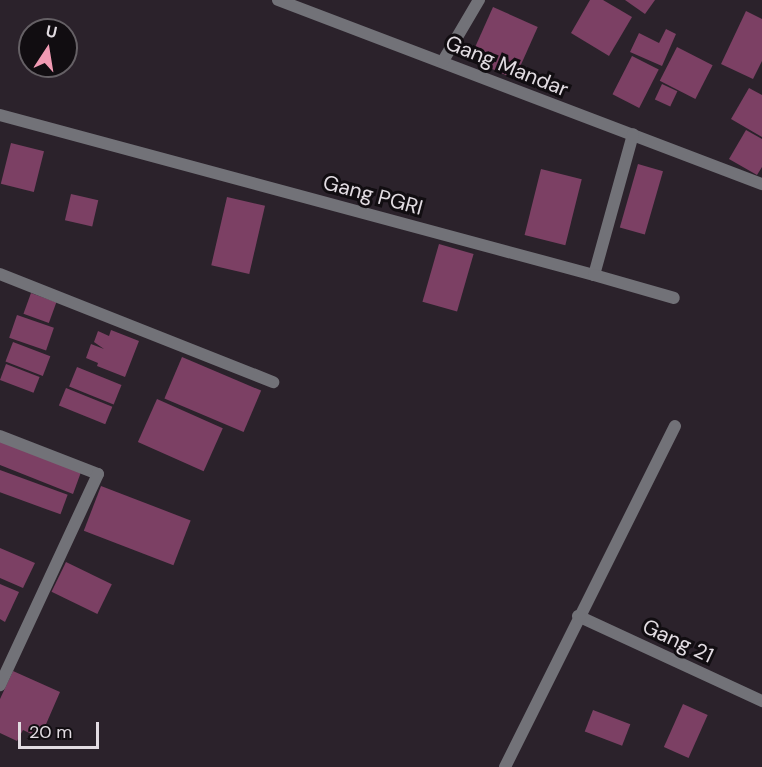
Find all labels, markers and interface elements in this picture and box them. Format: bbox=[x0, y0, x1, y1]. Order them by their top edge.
north arrow bbox=[18, 18, 78, 78]
text: U bbox=[44, 20, 59, 43]
street label: Gang Mandar bbox=[442, 30, 572, 102]
street label: Gang PGRI bbox=[320, 170, 426, 220]
street label: Gang 21 bbox=[639, 614, 717, 668]
scale bar bbox=[21, 710, 102, 748]
text: 20 m bbox=[29, 720, 72, 744]

